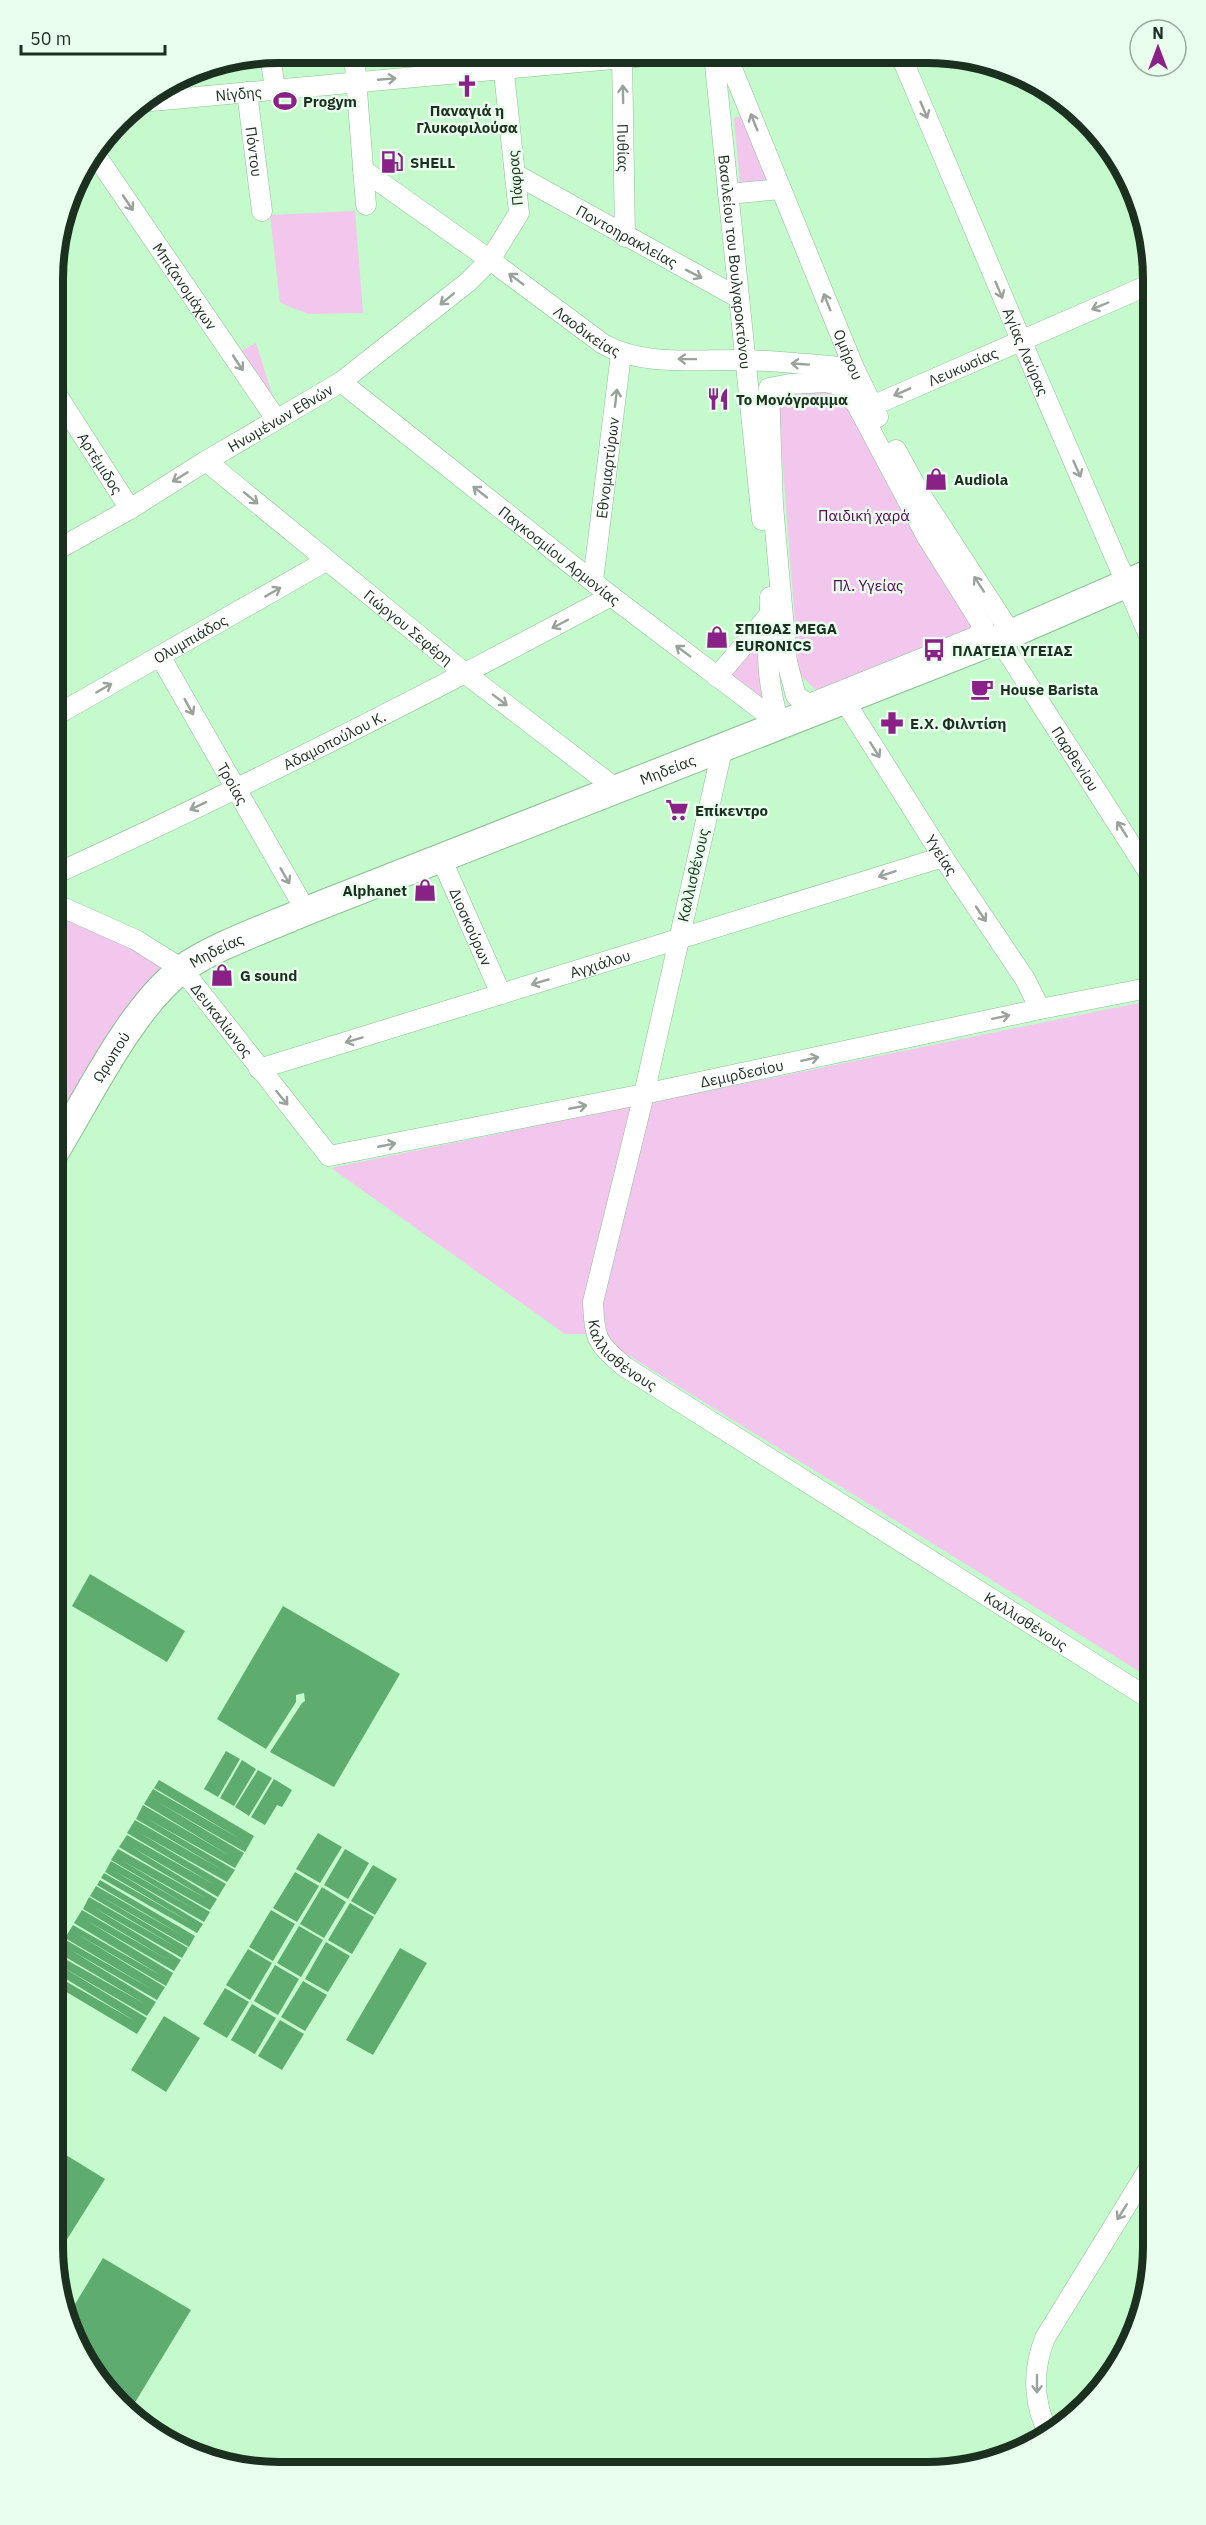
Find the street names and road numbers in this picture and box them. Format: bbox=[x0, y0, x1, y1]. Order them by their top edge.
street label: Νίγδης bbox=[215, 82, 263, 105]
street label: Πυθίας bbox=[614, 124, 633, 172]
street label: Πόντου bbox=[242, 125, 267, 178]
street label: Πάφρας bbox=[503, 149, 527, 207]
street label: Βασιλείου του Βουλγαροκτόνου bbox=[715, 154, 756, 370]
street label: Ποντοηρακλείας bbox=[573, 200, 681, 272]
street label: Μπιζανομάχων bbox=[149, 239, 222, 334]
street label: Λαοδικείας bbox=[550, 301, 623, 360]
street label: Αγίας Λαύρας bbox=[999, 305, 1053, 399]
street label: Ομήρου bbox=[830, 326, 868, 383]
street label: Λευκωσίας bbox=[925, 343, 1001, 390]
street label: Ηνωμένων Εθνών bbox=[224, 379, 337, 456]
street label: Εθνομαρτύρων bbox=[591, 416, 623, 520]
street label: Αρτέμιδος bbox=[74, 429, 127, 497]
street label: Παγκοσμίου Αρμονίας bbox=[495, 501, 624, 609]
street label: Γιώργου Σεφέρη bbox=[360, 585, 457, 669]
street label: Ολυμπιάδος bbox=[150, 610, 231, 667]
street label: Αδαμοπούλου Κ. bbox=[280, 706, 389, 774]
street label: Παρθενίου bbox=[1048, 722, 1104, 795]
street label: Μηδείας bbox=[637, 750, 698, 789]
street label: Τροίας bbox=[213, 759, 253, 808]
street label: Καλλισθένους bbox=[673, 826, 713, 924]
street label: Υγείας bbox=[922, 831, 962, 879]
street label: Διοσκούρων bbox=[446, 885, 497, 969]
street label: Μηδείας bbox=[186, 929, 246, 971]
street label: Αγχιάλου bbox=[567, 945, 633, 982]
street label: Δευκαλίωνος bbox=[187, 979, 257, 1061]
street label: Ωρωπού bbox=[88, 1028, 134, 1086]
street label: Δεμιρδεσίου bbox=[698, 1055, 785, 1091]
street label: Καλλισθένους bbox=[585, 1318, 661, 1394]
street label: Καλλισθένους bbox=[981, 1587, 1072, 1654]

